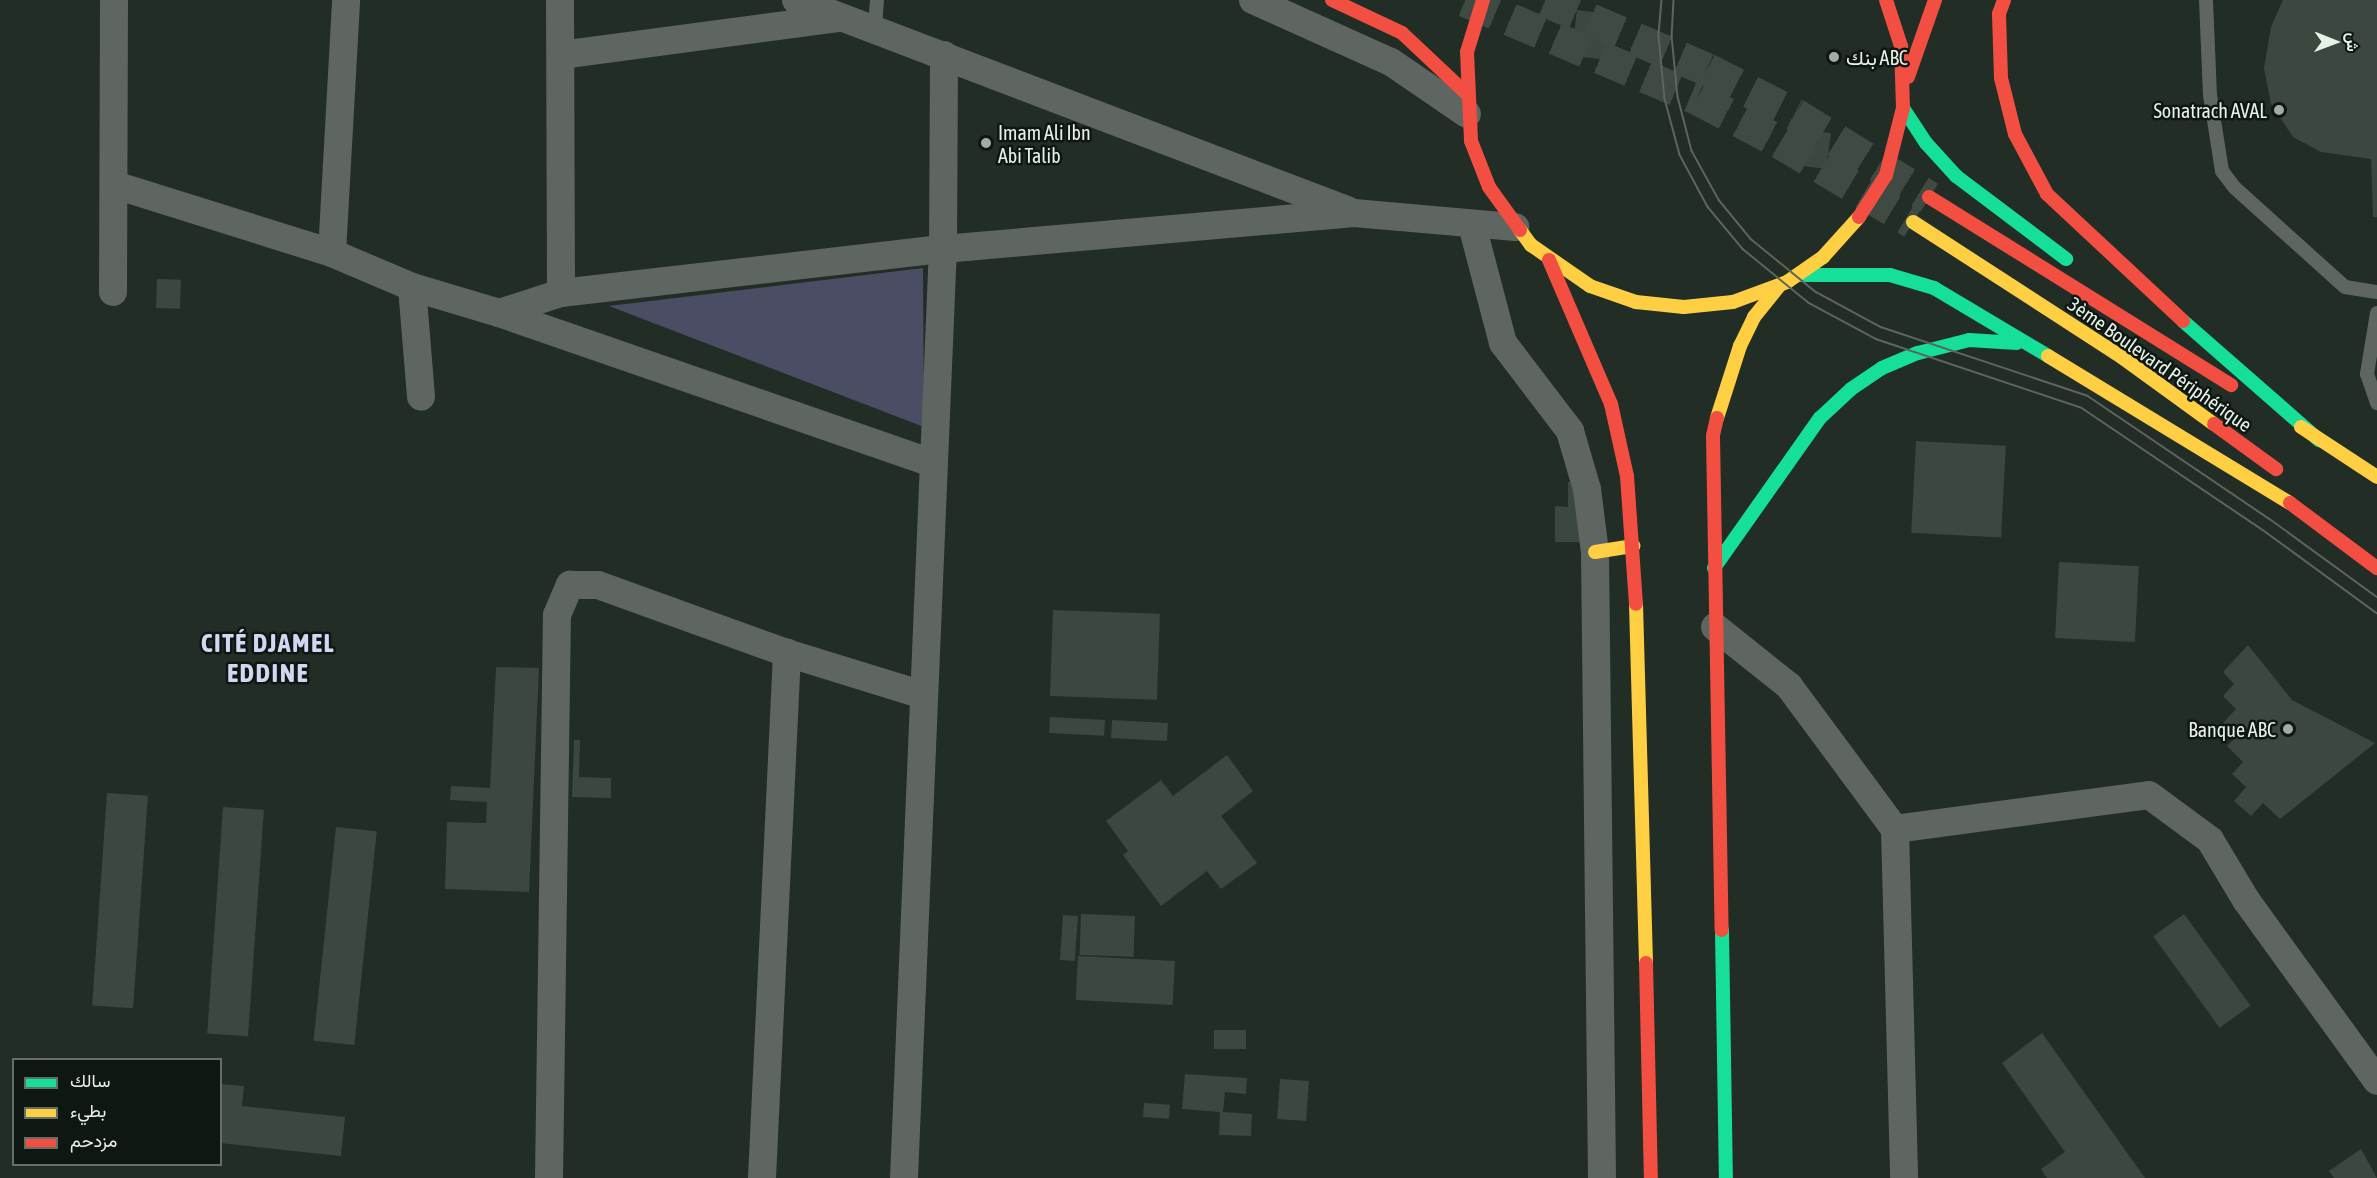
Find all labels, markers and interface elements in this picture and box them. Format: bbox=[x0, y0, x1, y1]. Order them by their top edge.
north arrow bbox=[2305, 12, 2365, 72]
text: ش bbox=[2344, 33, 2362, 52]
place label: بنك ABC bbox=[1846, 45, 1908, 69]
marker: بنك ABC bbox=[1827, 50, 1841, 64]
place label: Sonatrach AVAL bbox=[2153, 98, 2267, 122]
marker: Sonatrach AVAL bbox=[2272, 103, 2286, 117]
place label: Imam Ali Ibn Abi Talib bbox=[998, 120, 1091, 167]
marker: Imam Ali Ibn Abi Talib bbox=[979, 136, 993, 150]
street label: 3ème Boulevard Périphérique bbox=[2063, 291, 2257, 437]
district label: CITÉ DJAMEL EDDINE bbox=[201, 628, 335, 690]
place label: Banque ABC bbox=[2188, 717, 2276, 741]
marker: Banque ABC bbox=[2281, 722, 2295, 736]
legend bbox=[12, 1058, 222, 1166]
text: سالك bbox=[70, 1070, 110, 1091]
text: بطيء bbox=[70, 1100, 106, 1121]
text: مزدحم bbox=[70, 1130, 117, 1151]

